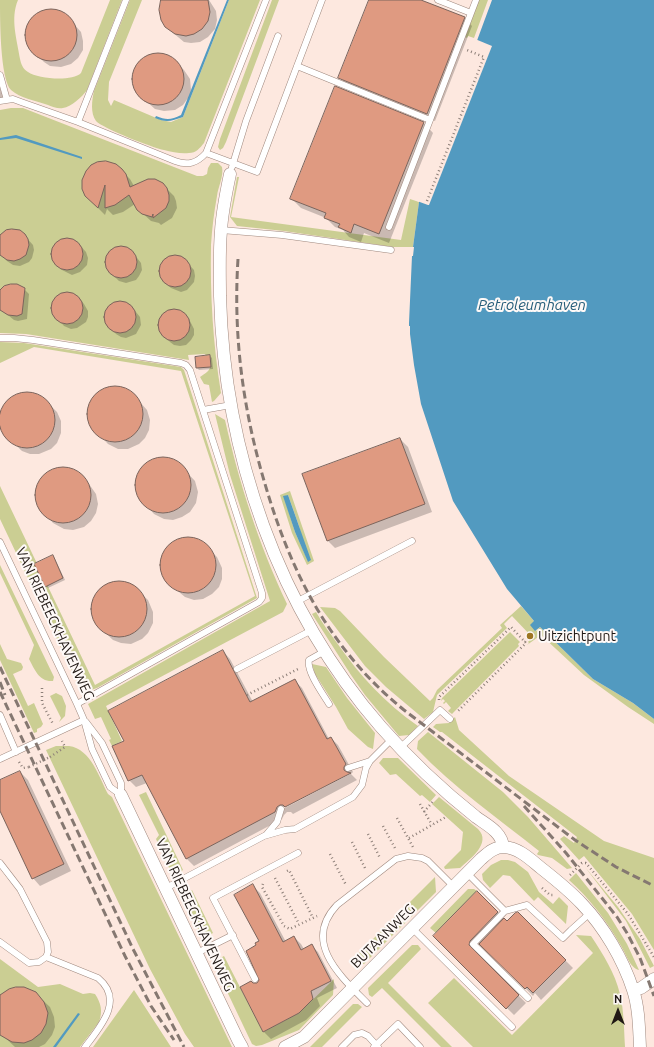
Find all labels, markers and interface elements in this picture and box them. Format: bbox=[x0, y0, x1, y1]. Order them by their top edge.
water label: Petroleumhaven bbox=[478, 296, 586, 314]
street label: VAN RIEBEECKHAVENWEG bbox=[12, 545, 98, 703]
place label: Uitzichtpunt bbox=[538, 628, 616, 644]
marker: Uitzichtpunt bbox=[525, 631, 535, 641]
street label: VAN RIEBEECKHAVENWEG bbox=[152, 836, 238, 994]
street label: BUTAANWEG bbox=[347, 900, 419, 972]
north arrow bbox=[598, 991, 638, 1031]
text: N bbox=[614, 993, 622, 1005]

